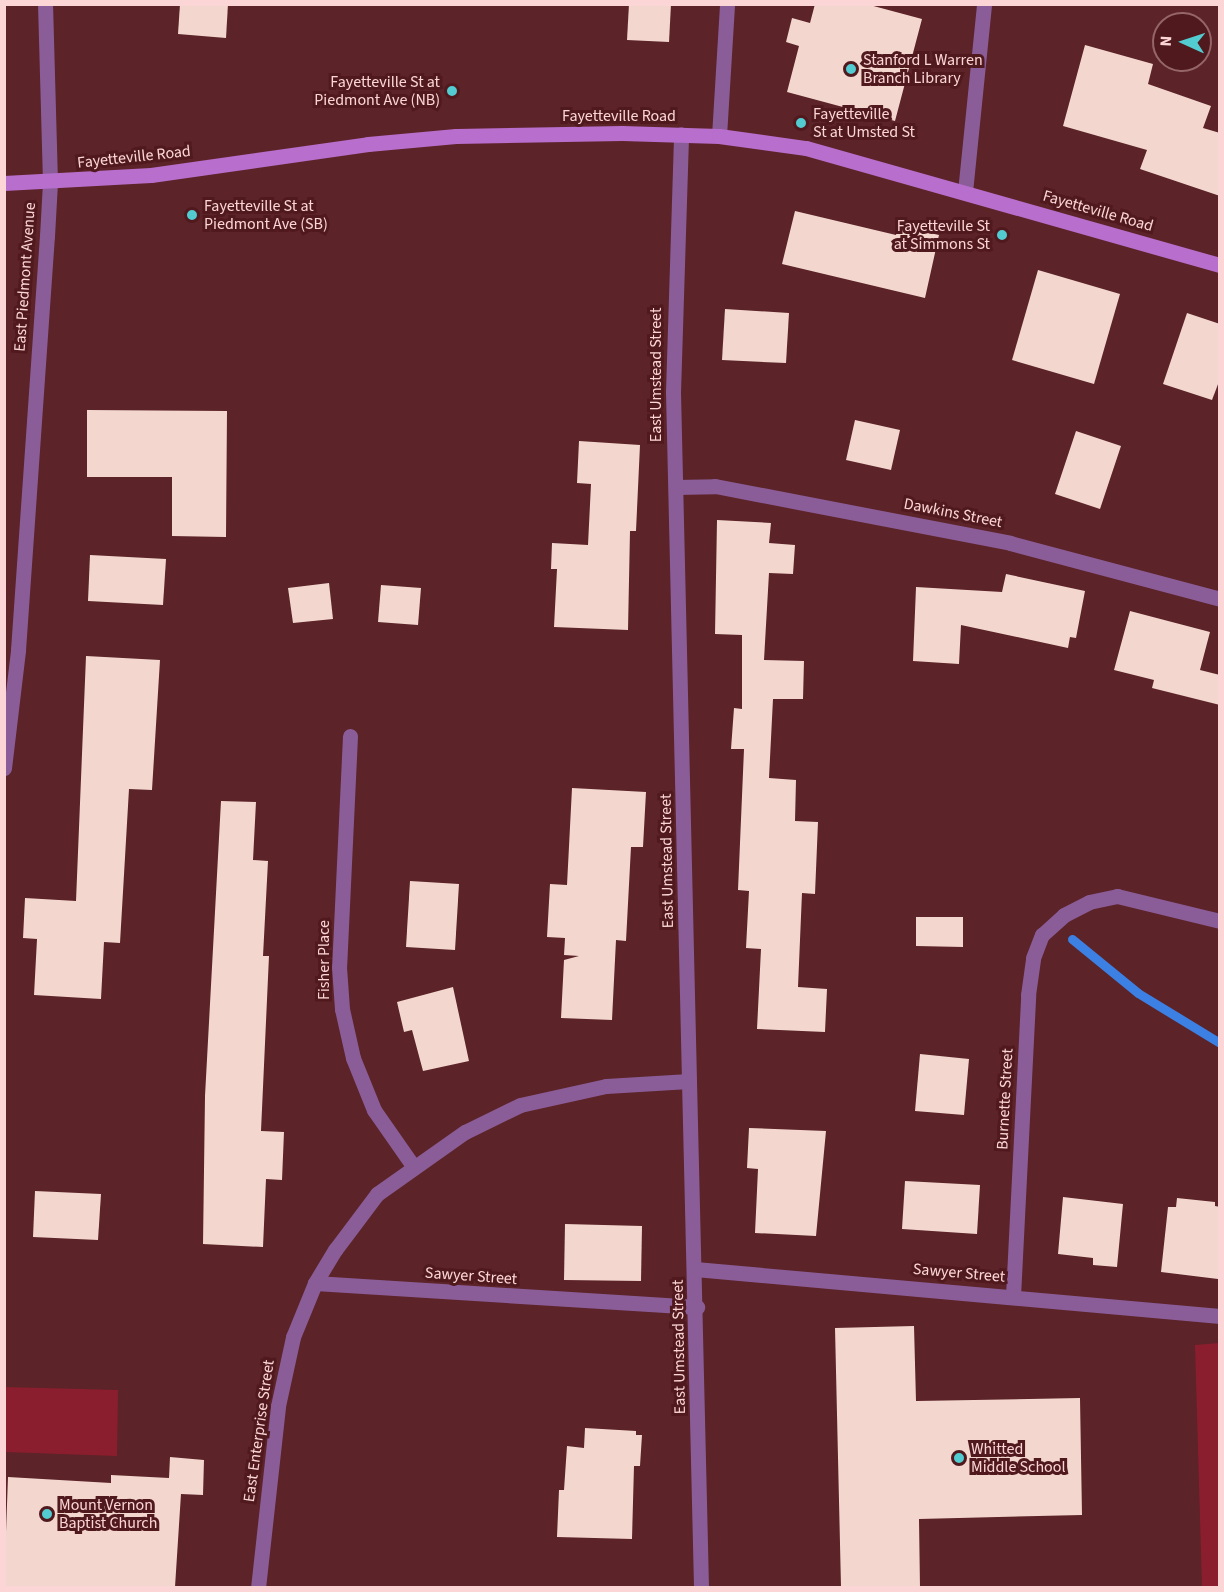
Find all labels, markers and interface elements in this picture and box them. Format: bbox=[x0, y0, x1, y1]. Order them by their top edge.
north arrow bbox=[1152, 12, 1212, 72]
text: N bbox=[1155, 35, 1177, 47]
place label: Stanford L Warren Branch Library bbox=[863, 50, 983, 88]
marker: Stanford L Warren Branch Library bbox=[844, 62, 858, 76]
place label: Fayetteville St at Piedmont Ave (NB) bbox=[314, 72, 440, 110]
marker: Fayetteville St at Piedmont Ave (NB) bbox=[445, 84, 459, 98]
place label: Fayetteville St at Umsted St bbox=[813, 104, 915, 142]
street label: Fayetteville Road bbox=[562, 106, 676, 126]
marker: Fayetteville St at Umsted St bbox=[794, 116, 808, 130]
street label: Fayetteville Road bbox=[76, 141, 192, 173]
street label: Fayetteville Road bbox=[1041, 186, 1155, 236]
place label: Fayetteville St at Piedmont Ave (SB) bbox=[204, 196, 328, 234]
street label: East Piedmont Avenue bbox=[10, 202, 40, 352]
marker: Fayetteville St at Piedmont Ave (SB) bbox=[185, 208, 199, 222]
place label: Fayetteville St at Simmons St bbox=[894, 216, 990, 254]
marker: Fayetteville St at Simmons St bbox=[995, 228, 1009, 242]
street label: East Umstead Street bbox=[646, 308, 666, 442]
street label: Dawkins Street bbox=[902, 494, 1004, 532]
street label: East Umstead Street bbox=[656, 794, 678, 928]
street label: Fisher Place bbox=[314, 920, 334, 1000]
street label: Burnette Street bbox=[993, 1048, 1017, 1150]
street label: Sawyer Street bbox=[912, 1259, 1006, 1287]
street label: Sawyer Street bbox=[424, 1263, 518, 1289]
street label: East Umstead Street bbox=[668, 1280, 690, 1414]
street label: East Enterprise Street bbox=[239, 1359, 279, 1503]
place label: Whitted Middle School bbox=[971, 1439, 1066, 1477]
marker: Whitted Middle School bbox=[952, 1451, 966, 1465]
place label: Mount Vernon Baptist Church bbox=[59, 1495, 157, 1533]
marker: Mount Vernon Baptist Church bbox=[40, 1507, 54, 1521]

